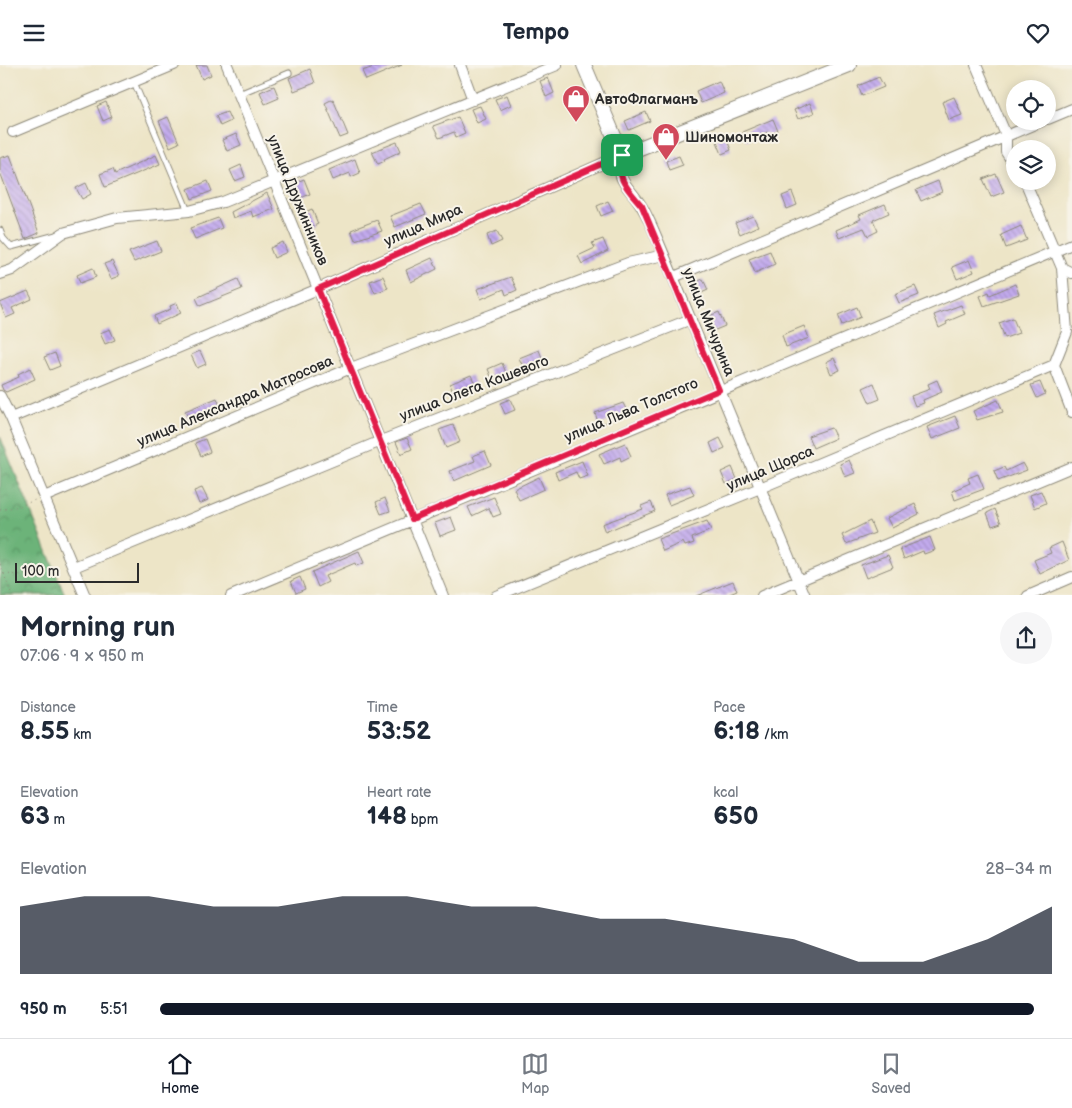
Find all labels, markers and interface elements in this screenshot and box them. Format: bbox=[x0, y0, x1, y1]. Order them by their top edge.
icon: menu bbox=[20, 19, 48, 47]
text: Tempo bbox=[503, 19, 569, 46]
icon: heart bbox=[1024, 19, 1052, 47]
map controls bbox=[1006, 80, 1056, 190]
button: locate bbox=[1006, 80, 1056, 130]
shop icon: АвтоФлагманъ bbox=[561, 84, 591, 123]
place label: АвтоФлагманъ bbox=[594, 90, 699, 109]
shop icon: Шиномонтаж bbox=[651, 122, 681, 161]
place label: Шиномонтаж bbox=[685, 128, 778, 147]
street label: улица Дружинников bbox=[263, 132, 332, 268]
pin bbox=[601, 134, 643, 176]
button: layers bbox=[1006, 140, 1056, 190]
icon: arrive bbox=[608, 141, 636, 169]
street label: улица Мира bbox=[381, 200, 465, 251]
street label: улица Мичурина bbox=[678, 265, 739, 379]
street label: улица Александра Матросова bbox=[134, 351, 336, 451]
street label: улица Олега Кошевого bbox=[397, 351, 552, 426]
street label: улица Льва Толстого bbox=[561, 374, 701, 447]
street label: улица Щорса bbox=[724, 442, 817, 495]
scale bar bbox=[15, 561, 139, 584]
text: 100 m bbox=[22, 563, 59, 580]
text: Morning run bbox=[20, 611, 175, 644]
button: share bbox=[1000, 612, 1052, 664]
text: 07:06 · 9 × 950 m bbox=[20, 647, 144, 666]
text: Distance bbox=[20, 699, 76, 716]
text: Time bbox=[367, 699, 398, 716]
text: Pace bbox=[713, 699, 745, 716]
text: 8.55 bbox=[20, 716, 69, 747]
text: 53:52 bbox=[367, 716, 431, 747]
text: 6:18 bbox=[713, 716, 760, 747]
text: km bbox=[69, 726, 92, 743]
text: /km bbox=[760, 726, 789, 743]
text: Elevation bbox=[20, 784, 78, 801]
text: Heart rate bbox=[367, 784, 431, 801]
text: kcal bbox=[713, 784, 738, 801]
text: 63 bbox=[20, 801, 50, 832]
text: 148 bbox=[367, 801, 407, 832]
text: 650 bbox=[713, 801, 758, 832]
text: m bbox=[50, 811, 65, 828]
text: bpm bbox=[407, 811, 438, 828]
text: Elevation bbox=[20, 860, 87, 879]
text: 28–34 m bbox=[986, 860, 1052, 879]
text: 950 m bbox=[20, 1000, 67, 1019]
text: 5:51 bbox=[100, 1000, 128, 1019]
tab: Home bbox=[161, 1050, 199, 1097]
tab: Map bbox=[521, 1050, 549, 1097]
tab: Saved bbox=[872, 1050, 911, 1097]

